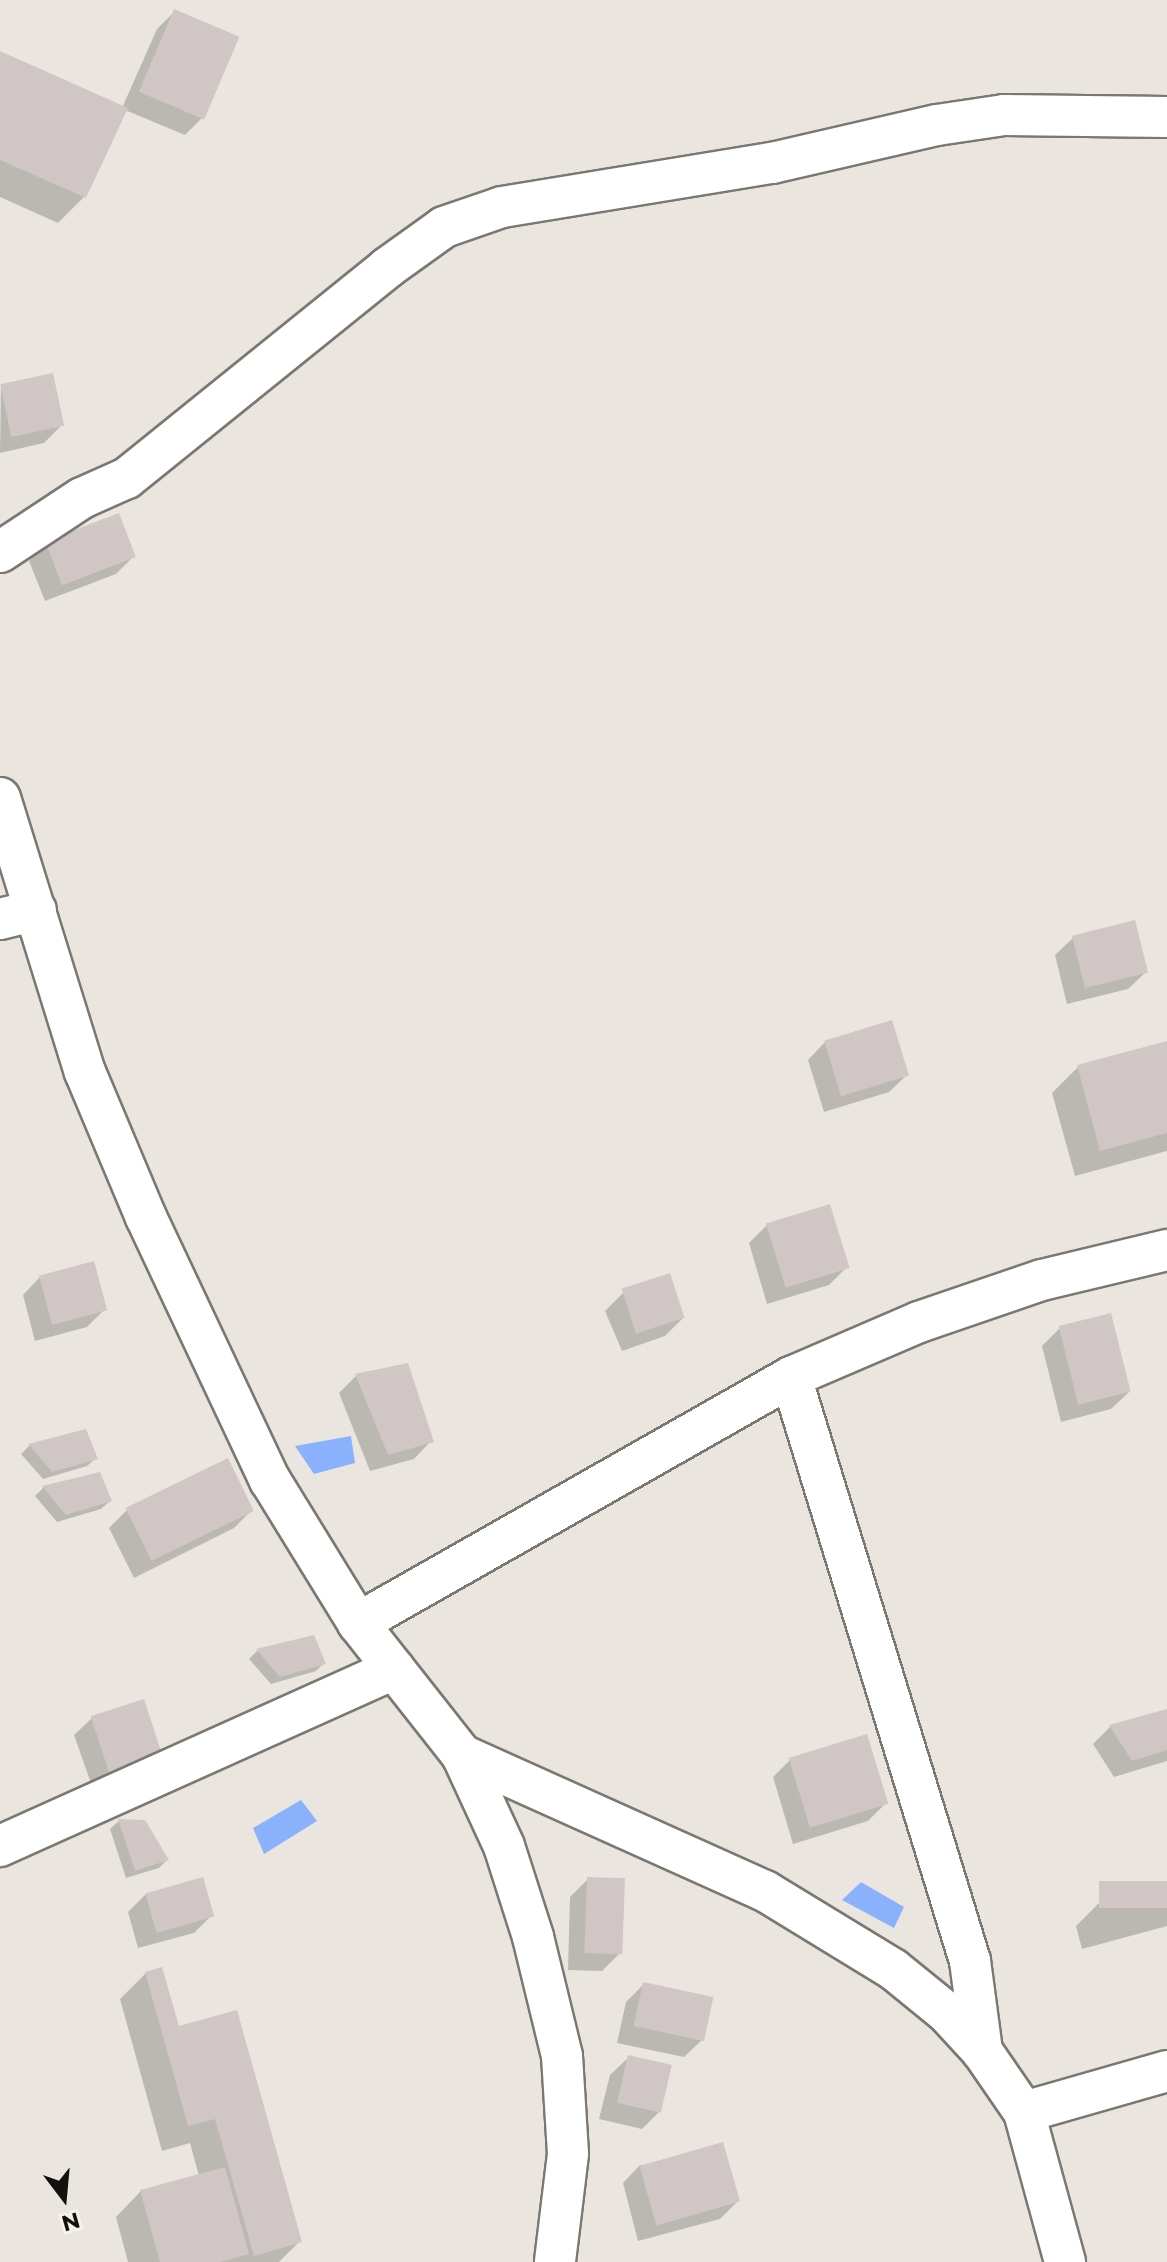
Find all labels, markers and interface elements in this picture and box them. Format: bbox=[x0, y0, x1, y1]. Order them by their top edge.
north arrow bbox=[24, 2158, 104, 2238]
text: N bbox=[58, 2206, 83, 2237]

